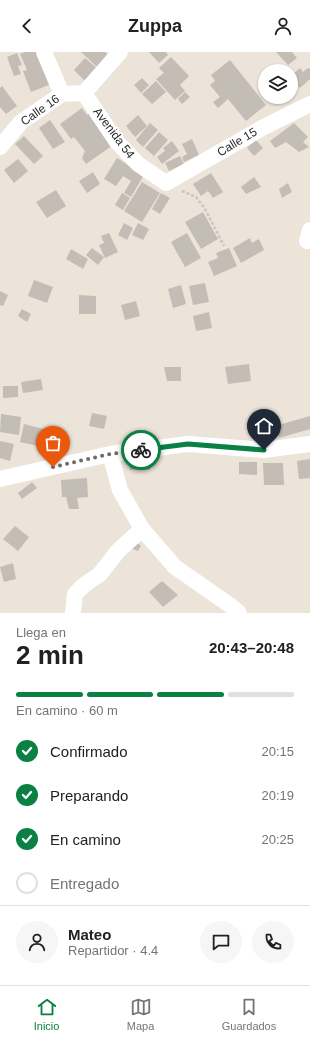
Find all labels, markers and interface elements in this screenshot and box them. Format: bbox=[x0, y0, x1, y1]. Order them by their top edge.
icon: back bbox=[16, 15, 38, 37]
icon: person bbox=[272, 15, 294, 37]
text: Zuppa bbox=[128, 16, 182, 36]
map controls bbox=[258, 64, 298, 104]
button: layers bbox=[258, 64, 298, 104]
street label: Calle 16 bbox=[18, 91, 62, 128]
street label: Avenida 54 bbox=[90, 105, 138, 161]
street label: Calle 15 bbox=[215, 124, 260, 159]
pin bbox=[247, 409, 281, 450]
icon: home bbox=[253, 415, 275, 437]
pin bbox=[36, 426, 70, 467]
courier bbox=[121, 430, 161, 470]
icon: bag bbox=[42, 432, 64, 454]
icon: bike bbox=[130, 439, 152, 461]
text: Llega en bbox=[16, 625, 66, 640]
text: 20:43–20:48 bbox=[209, 639, 294, 656]
text: 2 min bbox=[16, 640, 84, 670]
text: En camino · 60 m bbox=[16, 703, 118, 718]
icon: check bbox=[16, 740, 38, 762]
text: Confirmado bbox=[50, 743, 128, 760]
text: 20:15 bbox=[261, 744, 294, 759]
icon: check bbox=[16, 784, 38, 806]
text: Preparando bbox=[50, 787, 128, 804]
text: 20:19 bbox=[261, 788, 294, 803]
icon: check bbox=[16, 828, 38, 850]
text: En camino bbox=[50, 831, 121, 848]
text: 20:25 bbox=[261, 832, 294, 847]
text: Entregado bbox=[50, 875, 119, 892]
button: person bbox=[16, 921, 58, 963]
button: chat bbox=[200, 921, 242, 963]
button: phone bbox=[252, 921, 294, 963]
text: Mateo bbox=[68, 926, 111, 943]
text: Repartidor · 4.4 bbox=[68, 943, 158, 958]
tab: Inicio bbox=[34, 996, 59, 1032]
tab: Mapa bbox=[127, 996, 154, 1032]
tab: Guardados bbox=[222, 996, 276, 1032]

